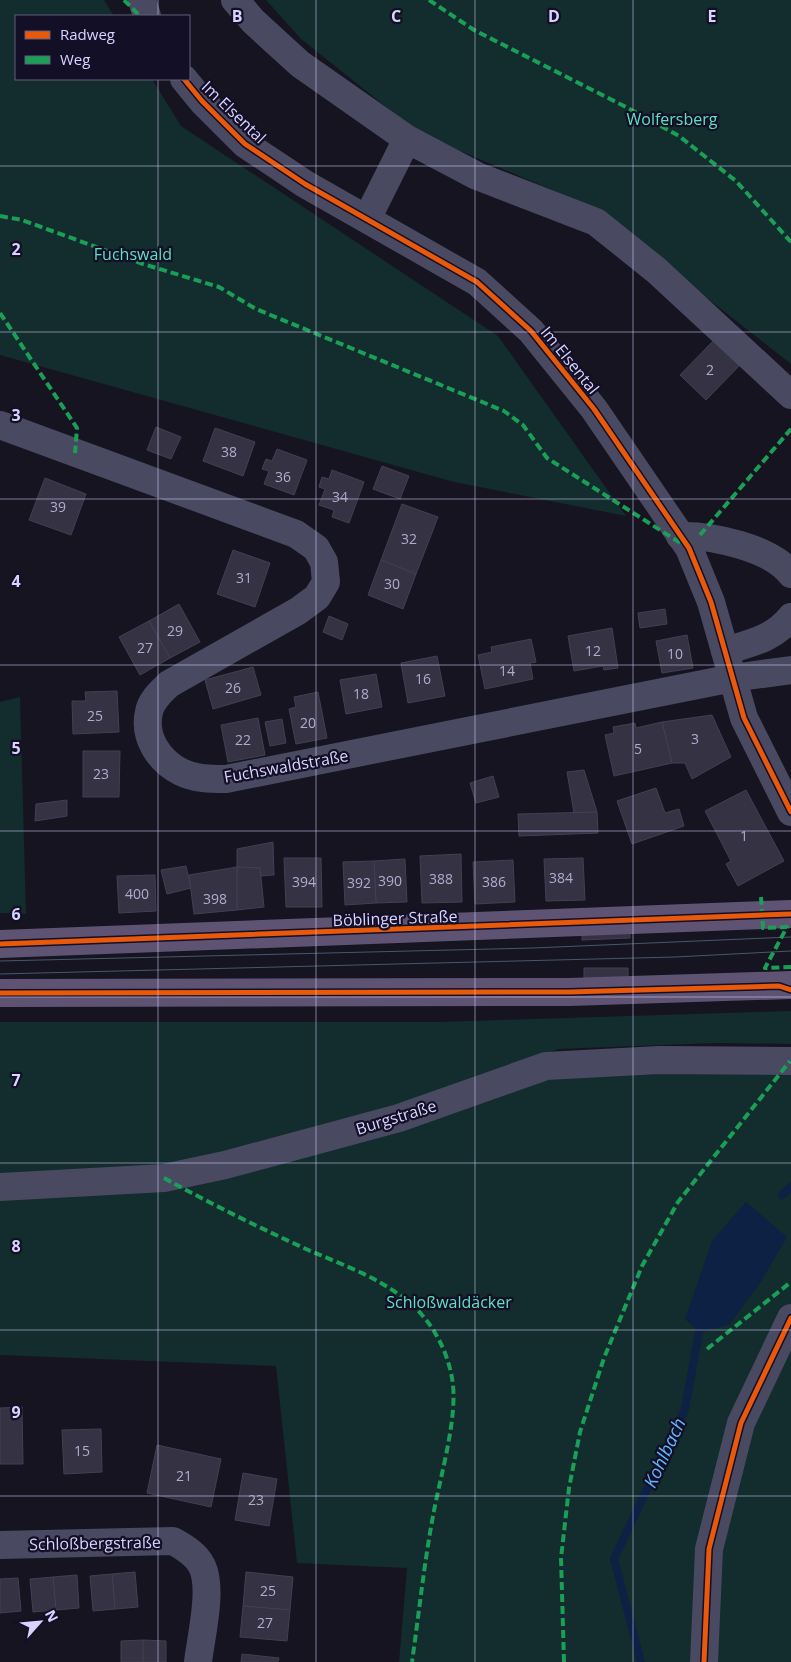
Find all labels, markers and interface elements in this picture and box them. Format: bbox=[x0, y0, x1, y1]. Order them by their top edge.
text: B bbox=[232, 5, 242, 27]
text: C bbox=[391, 5, 401, 27]
text: D bbox=[548, 5, 560, 27]
text: E bbox=[708, 5, 717, 27]
legend bbox=[15, 15, 190, 80]
text: Radweg bbox=[60, 24, 115, 44]
text: Weg bbox=[60, 49, 90, 69]
street label: Im Elsental bbox=[197, 76, 271, 148]
park label: Wolfersberg bbox=[627, 108, 718, 130]
text: 2 bbox=[11, 238, 21, 260]
park label: Fuchswald bbox=[94, 243, 172, 265]
street label: Im Elsental bbox=[536, 321, 604, 399]
house number: 2 bbox=[706, 360, 714, 379]
text: 3 bbox=[11, 404, 21, 426]
house number: 38 bbox=[221, 442, 237, 461]
house number: 36 bbox=[275, 467, 291, 486]
house number: 34 bbox=[332, 487, 348, 506]
house number: 39 bbox=[50, 497, 66, 516]
house number: 32 bbox=[401, 529, 417, 548]
house number: 31 bbox=[236, 568, 252, 587]
text: 4 bbox=[11, 570, 21, 592]
house number: 30 bbox=[384, 574, 400, 593]
house number: 29 bbox=[167, 621, 183, 640]
house number: 27 bbox=[137, 638, 153, 657]
house number: 12 bbox=[585, 641, 601, 660]
house number: 10 bbox=[667, 644, 683, 663]
house number: 14 bbox=[499, 661, 515, 680]
house number: 16 bbox=[415, 669, 431, 688]
house number: 26 bbox=[225, 678, 241, 697]
house number: 18 bbox=[353, 684, 369, 703]
house number: 25 bbox=[87, 706, 103, 725]
house number: 20 bbox=[300, 713, 316, 732]
house number: 3 bbox=[691, 729, 699, 748]
house number: 22 bbox=[235, 730, 251, 749]
text: 5 bbox=[11, 737, 21, 759]
house number: 5 bbox=[634, 739, 642, 758]
street label: Fuchswaldstraße bbox=[222, 744, 350, 788]
house number: 23 bbox=[93, 764, 109, 783]
house number: 1 bbox=[740, 826, 748, 845]
house number: 384 bbox=[549, 868, 573, 887]
house number: 388 bbox=[429, 869, 453, 888]
house number: 390 bbox=[378, 871, 402, 890]
house number: 394 bbox=[292, 872, 316, 891]
house number: 386 bbox=[482, 872, 506, 891]
house number: 392 bbox=[347, 873, 371, 892]
house number: 400 bbox=[125, 884, 149, 903]
house number: 398 bbox=[203, 889, 227, 908]
text: 6 bbox=[11, 903, 21, 925]
street label: Böblinger Straße bbox=[332, 905, 458, 931]
text: 7 bbox=[11, 1069, 21, 1091]
street label: Burgstraße bbox=[353, 1094, 439, 1140]
text: 8 bbox=[11, 1235, 21, 1257]
park label: Schloßwaldäcker bbox=[386, 1291, 512, 1313]
text: 9 bbox=[11, 1401, 21, 1423]
water label: Kohlbach bbox=[638, 1414, 691, 1491]
house number: 15 bbox=[74, 1441, 90, 1460]
house number: 21 bbox=[176, 1466, 192, 1485]
house number: 23 bbox=[248, 1490, 264, 1509]
street label: Schloßbergstraße bbox=[29, 1531, 161, 1555]
house number: 25 bbox=[260, 1581, 276, 1600]
north arrow bbox=[15, 1597, 65, 1647]
text: N bbox=[41, 1606, 63, 1625]
house number: 27 bbox=[257, 1613, 273, 1632]

